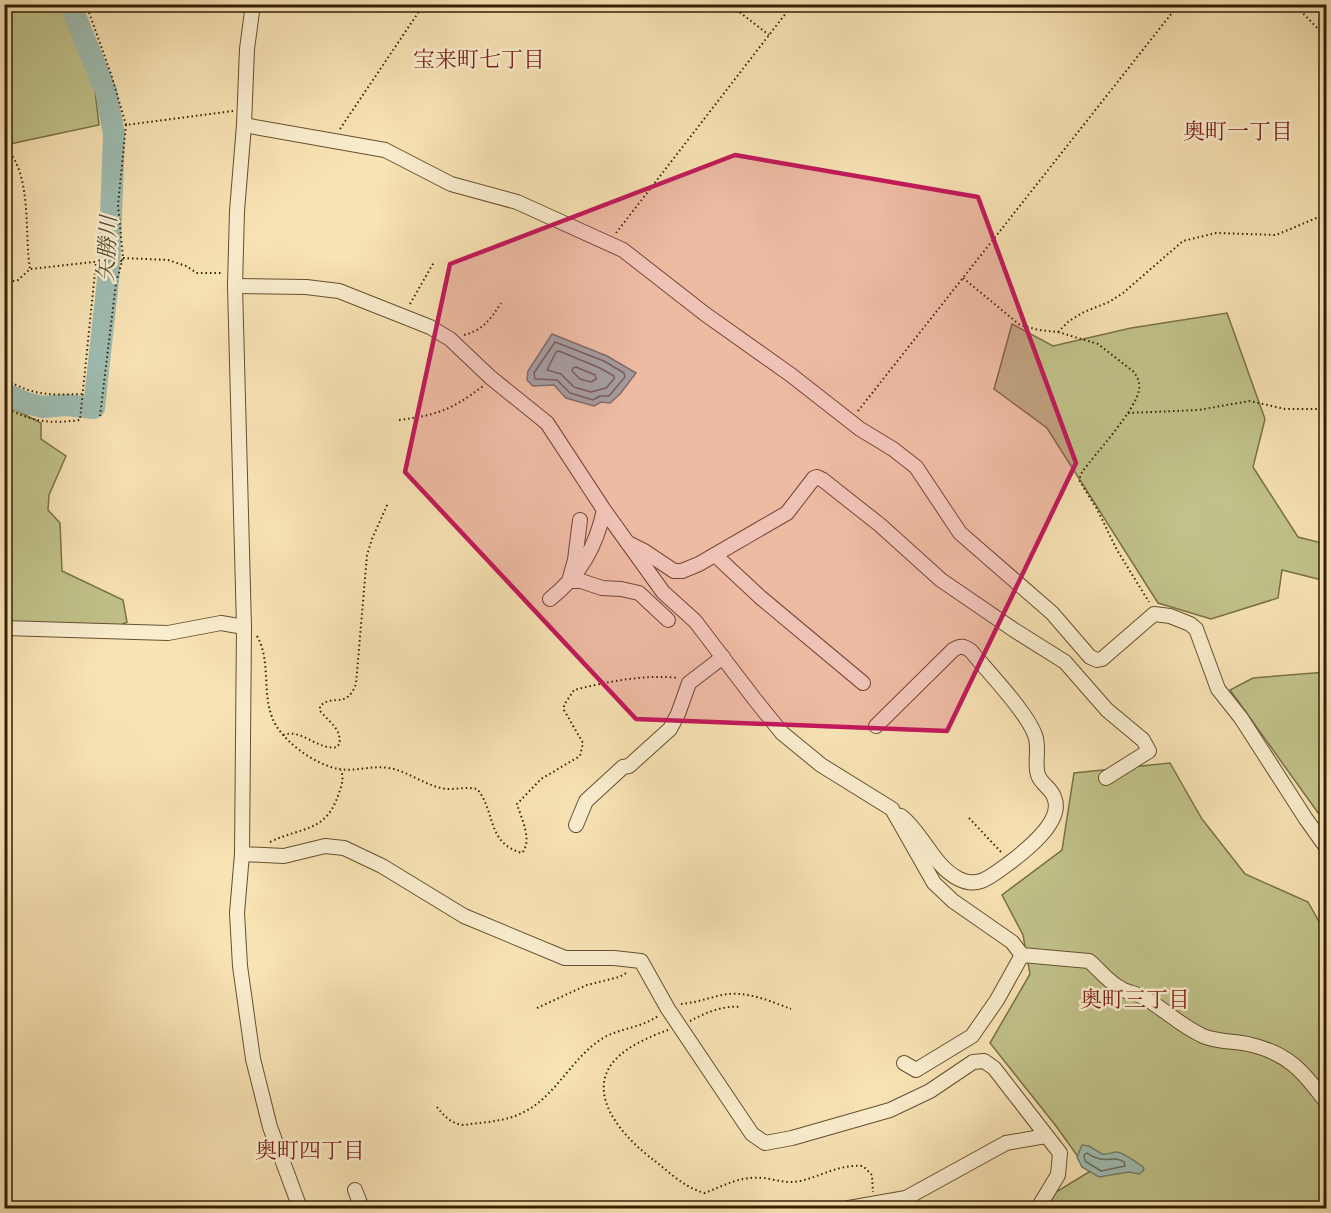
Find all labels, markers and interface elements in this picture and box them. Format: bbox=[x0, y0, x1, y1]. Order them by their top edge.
district label: 宝来町七丁目 bbox=[413, 46, 545, 77]
district label: 奥町一丁目 bbox=[1183, 118, 1293, 149]
water label: 矢勝川 bbox=[92, 213, 126, 283]
district label: 奥町三丁目 bbox=[1080, 986, 1190, 1017]
district label: 奥町四丁目 bbox=[255, 1137, 365, 1168]

